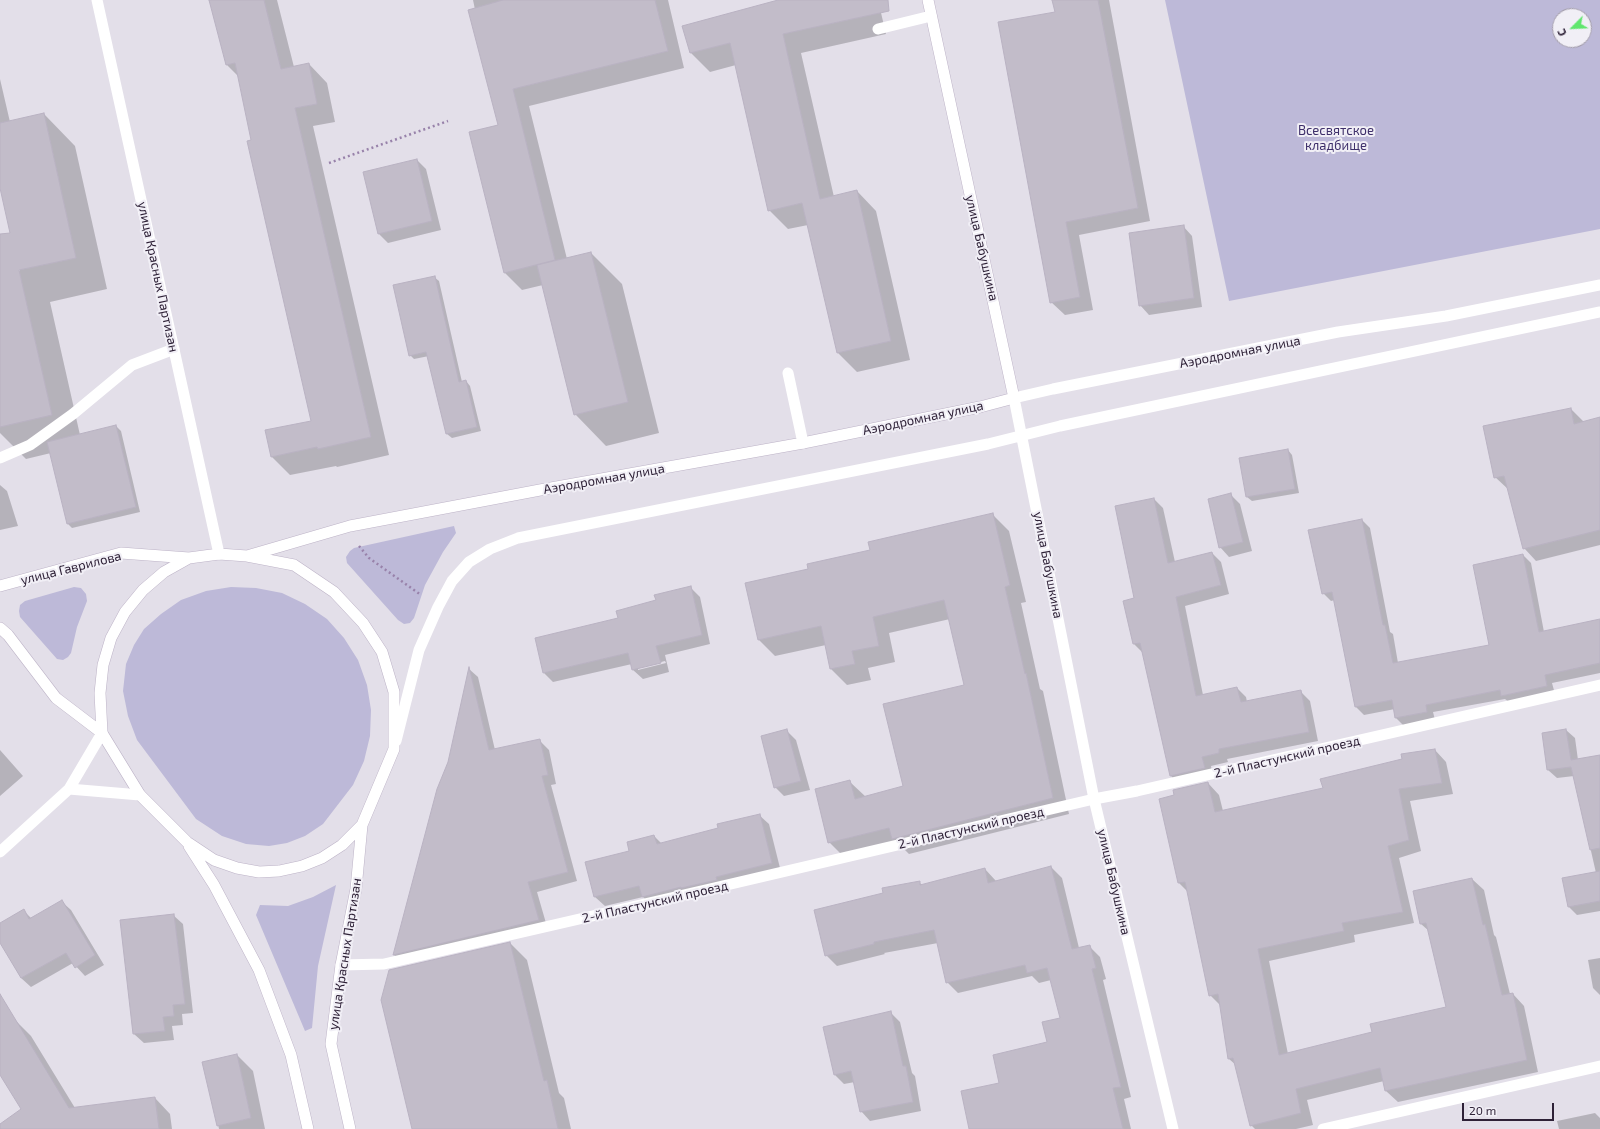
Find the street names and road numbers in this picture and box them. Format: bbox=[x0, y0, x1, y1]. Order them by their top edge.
street label: улица Бабушкина bbox=[962, 193, 1002, 303]
street label: улица Красных Партизан bbox=[134, 200, 182, 354]
street label: Аэродромная улица bbox=[1178, 333, 1302, 371]
street label: Аэродромная улица bbox=[861, 398, 985, 438]
street label: Аэродромная улица bbox=[542, 461, 666, 497]
street label: улица Бабушкина bbox=[1030, 510, 1066, 620]
street label: улица Гаврилова bbox=[19, 548, 123, 588]
street label: 2-й Пластунский проезд bbox=[1213, 733, 1361, 781]
street label: 2-й Пластунский проезд bbox=[897, 804, 1045, 852]
street label: улица Бабушкина bbox=[1094, 827, 1134, 937]
street label: улица Красных Партизан bbox=[325, 877, 365, 1031]
street label: 2-й Пластунский проезд bbox=[581, 878, 729, 926]

